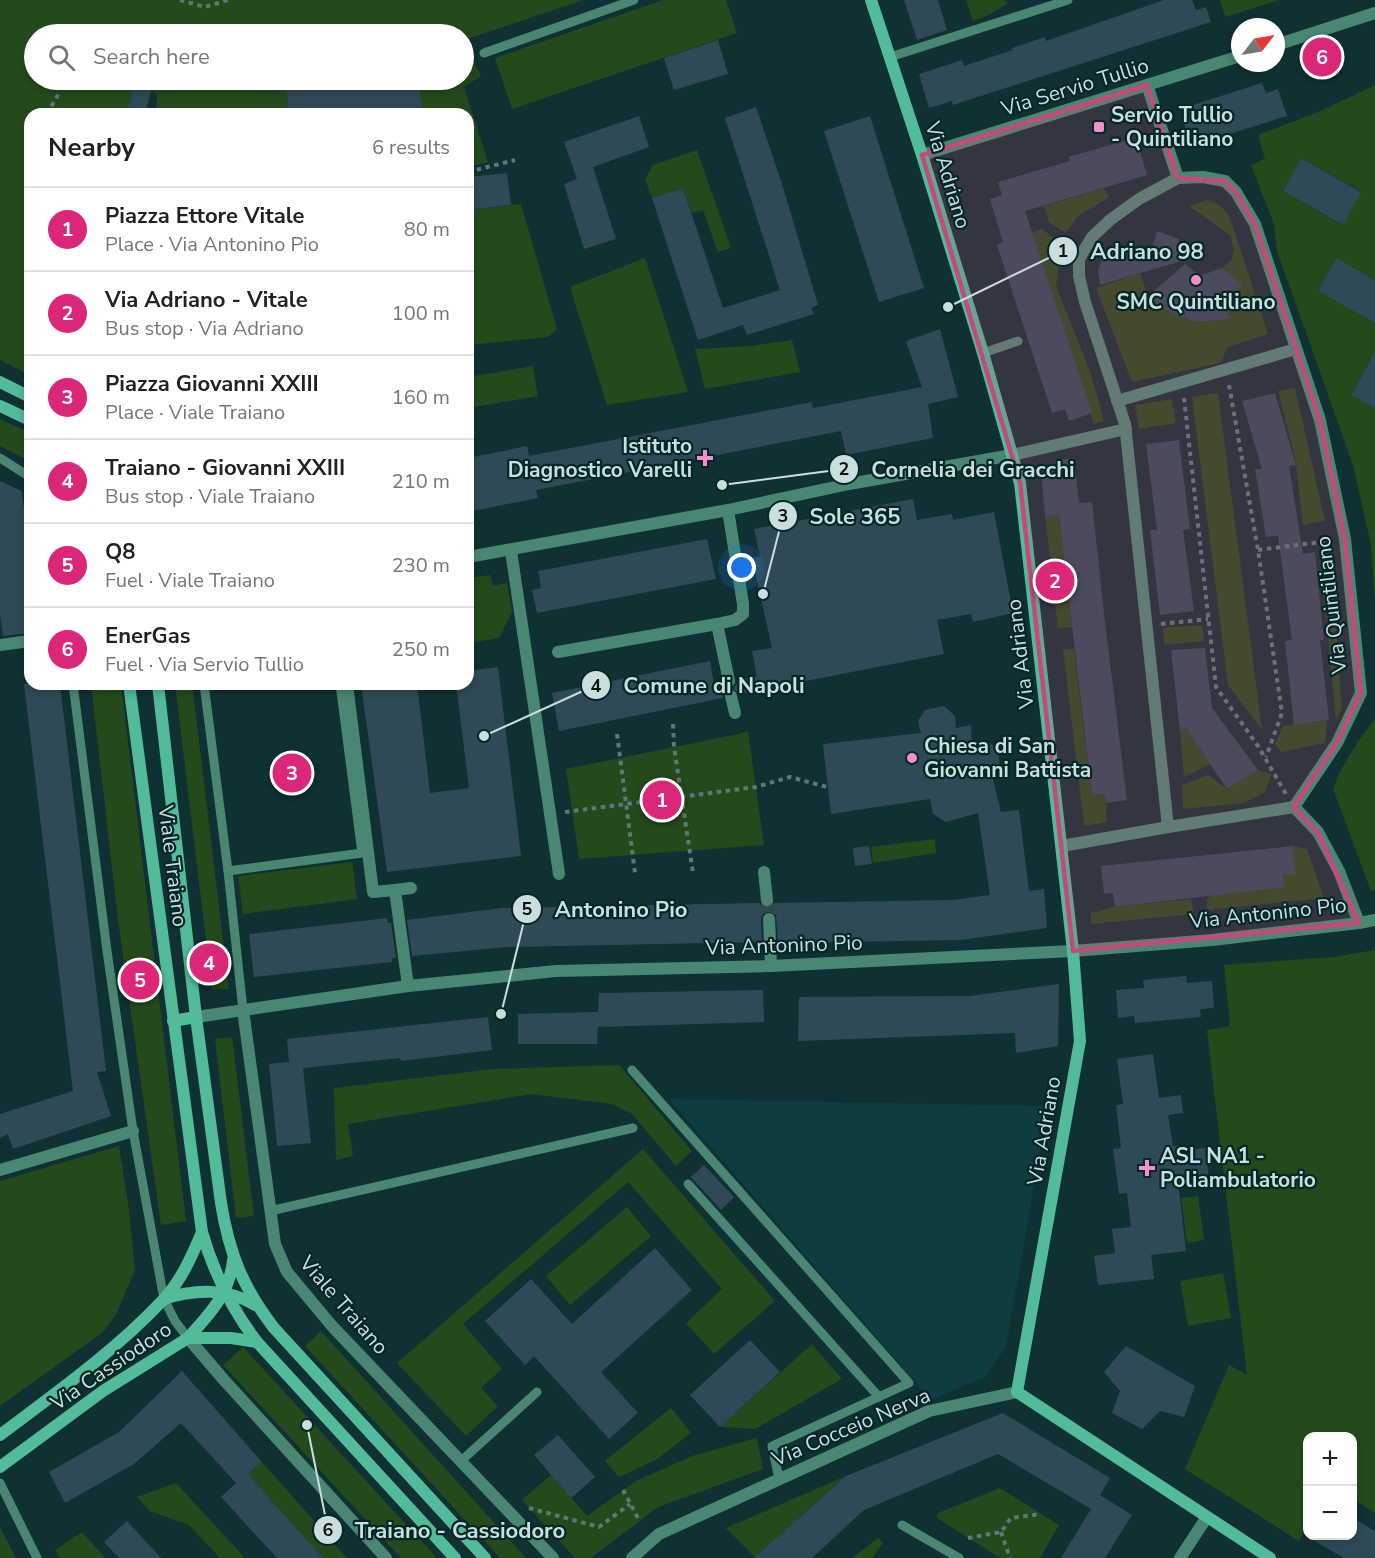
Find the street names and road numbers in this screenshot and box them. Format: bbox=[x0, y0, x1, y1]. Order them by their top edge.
street label: Via Servio Tullio bbox=[997, 51, 1152, 123]
street label: Via Adriano bbox=[918, 117, 978, 232]
street label: Via Quintiliano bbox=[1309, 535, 1353, 676]
street label: Via Adriano bbox=[999, 597, 1041, 712]
street label: Viale Traiano bbox=[152, 803, 194, 928]
street label: Via Antonino Pio bbox=[1187, 891, 1348, 935]
street label: Via Antonino Pio bbox=[704, 928, 863, 962]
street label: Via Adriano bbox=[1020, 1074, 1067, 1189]
street label: Viale Traiano bbox=[293, 1249, 395, 1360]
street label: Via Cassiodoro bbox=[44, 1315, 177, 1417]
street label: Via Cocceio Nerva bbox=[767, 1381, 935, 1473]

